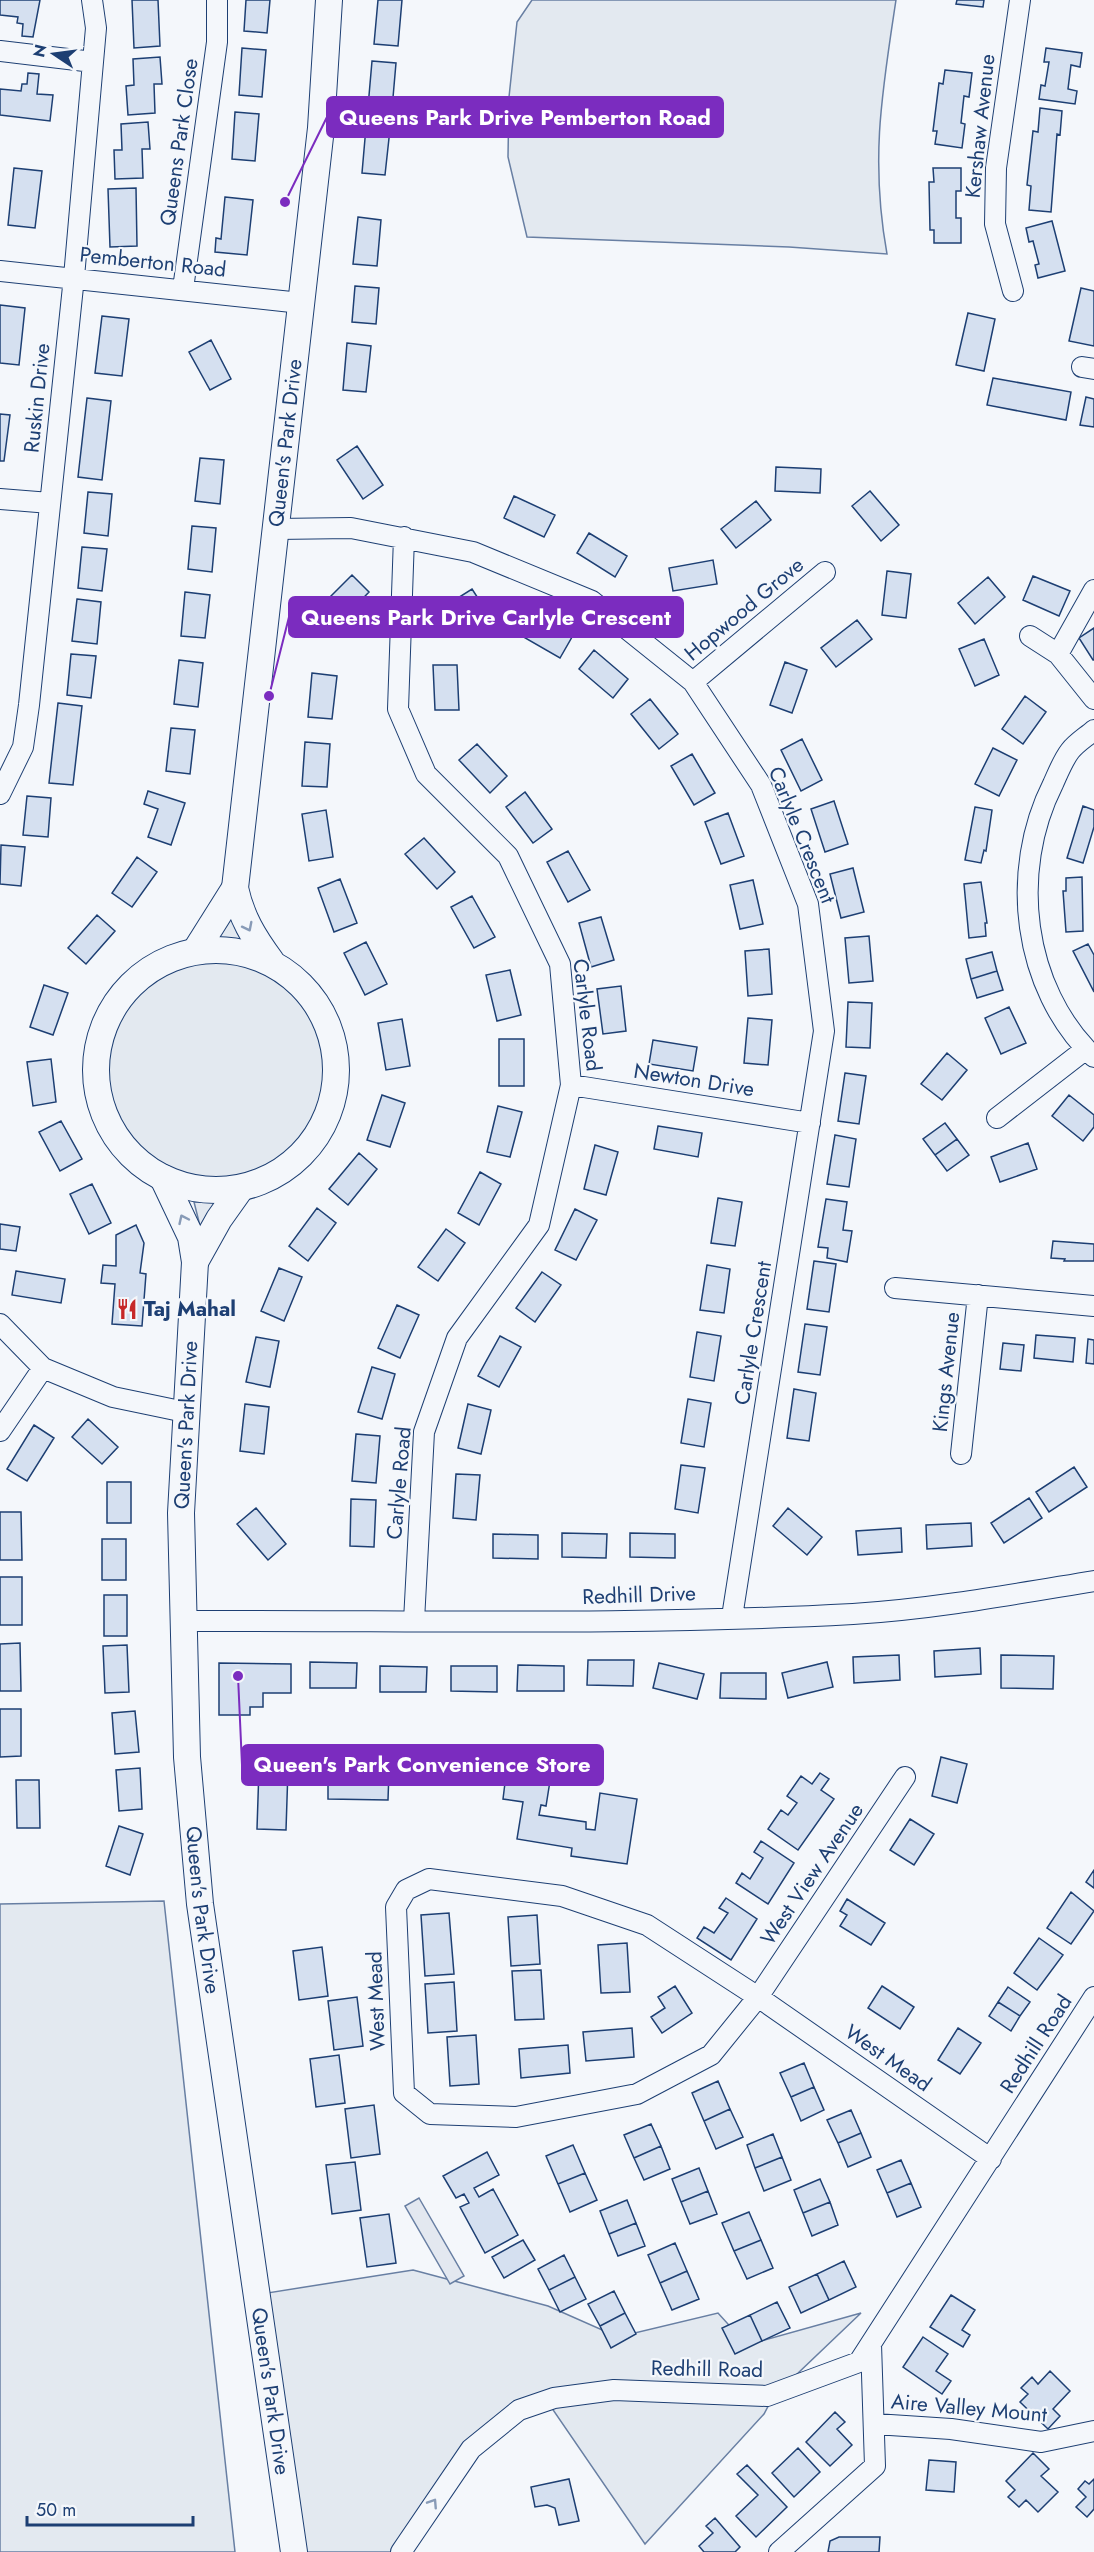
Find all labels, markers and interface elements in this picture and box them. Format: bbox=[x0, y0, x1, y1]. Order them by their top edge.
north arrow bbox=[24, 24, 84, 84]
text: N bbox=[27, 42, 53, 60]
street label: Kershaw Avenue bbox=[958, 52, 1003, 200]
street label: Queens Park Close bbox=[152, 56, 206, 228]
callout: Queens Park Drive Pemberton Road bbox=[327, 97, 723, 137]
text: Queens Park Drive Pemberton Road bbox=[339, 101, 711, 133]
street label: Pemberton Road bbox=[78, 239, 228, 285]
street label: Ruskin Drive bbox=[16, 342, 58, 454]
street label: Queen's Park Drive bbox=[261, 357, 310, 528]
street label: Hopwood Grove bbox=[678, 550, 810, 668]
callout: Queens Park Drive Carlyle Crescent bbox=[289, 597, 683, 637]
text: Queens Park Drive Carlyle Crescent bbox=[301, 601, 671, 633]
street label: Carlyle Crescent bbox=[761, 762, 843, 908]
one-way arrow bbox=[241, 921, 252, 931]
street label: Carlyle Road bbox=[565, 957, 609, 1073]
street label: Newton Drive bbox=[632, 1056, 757, 1104]
one-way arrow bbox=[179, 1214, 191, 1225]
street label: Carlyle Crescent bbox=[727, 1259, 779, 1407]
place label: Taj Mahal bbox=[144, 1294, 236, 1324]
restaurant icon: Taj Mahal bbox=[115, 1297, 139, 1321]
street label: Kings Avenue bbox=[925, 1310, 967, 1433]
street label: Queen's Park Drive bbox=[167, 1340, 205, 1510]
street label: Carlyle Road bbox=[379, 1425, 419, 1541]
street label: Redhill Drive bbox=[582, 1578, 697, 1612]
callout: Queen's Park Convenience Store bbox=[242, 1745, 603, 1785]
text: Queen's Park Convenience Store bbox=[253, 1748, 591, 1780]
street label: West View Avenue bbox=[753, 1797, 871, 1951]
street label: Queen's Park Drive bbox=[178, 1825, 228, 1996]
street label: West Mead bbox=[359, 1951, 393, 2051]
street label: Redhill Road bbox=[993, 1989, 1079, 2099]
street label: West Mead bbox=[839, 2017, 937, 2099]
street label: Queen's Park Drive bbox=[244, 2306, 298, 2477]
street label: Redhill Road bbox=[651, 2353, 763, 2385]
street label: Aire Valley Mount bbox=[890, 2386, 1048, 2430]
scale bar bbox=[27, 2489, 194, 2527]
text: 50 m bbox=[36, 2497, 76, 2523]
one-way arrow bbox=[426, 2499, 438, 2509]

